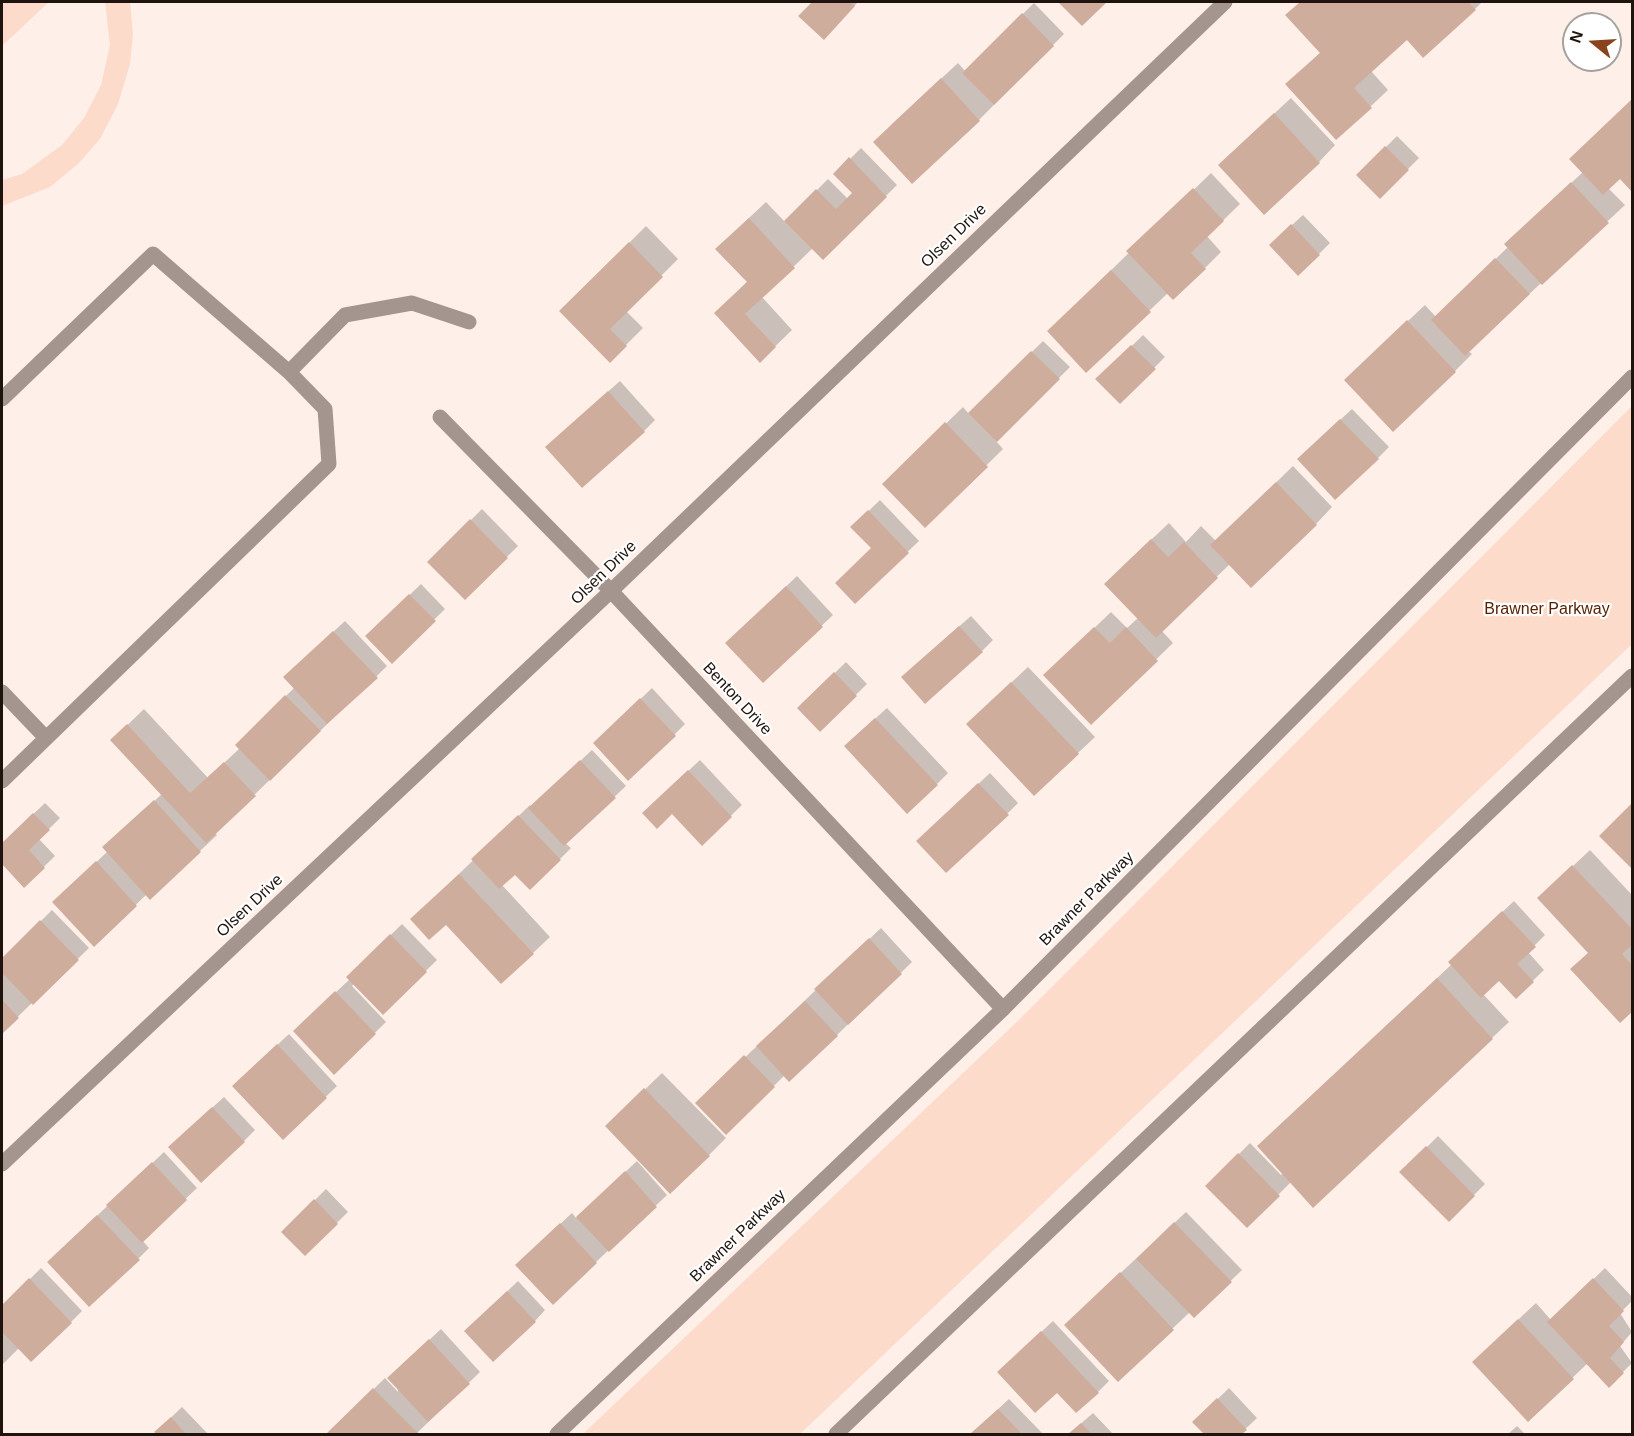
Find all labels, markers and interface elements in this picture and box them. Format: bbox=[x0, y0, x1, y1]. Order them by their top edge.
north arrow bbox=[1562, 12, 1622, 72]
text: N bbox=[1566, 29, 1586, 45]
street label: Olsen Drive bbox=[917, 200, 991, 272]
street label: Olsen Drive bbox=[567, 537, 641, 609]
park label: Brawner Parkway bbox=[1484, 600, 1610, 620]
street label: Benton Drive bbox=[698, 659, 776, 739]
street label: Brawner Parkway bbox=[1036, 848, 1138, 950]
street label: Olsen Drive bbox=[213, 870, 287, 942]
street label: Brawner Parkway bbox=[686, 1186, 790, 1286]

